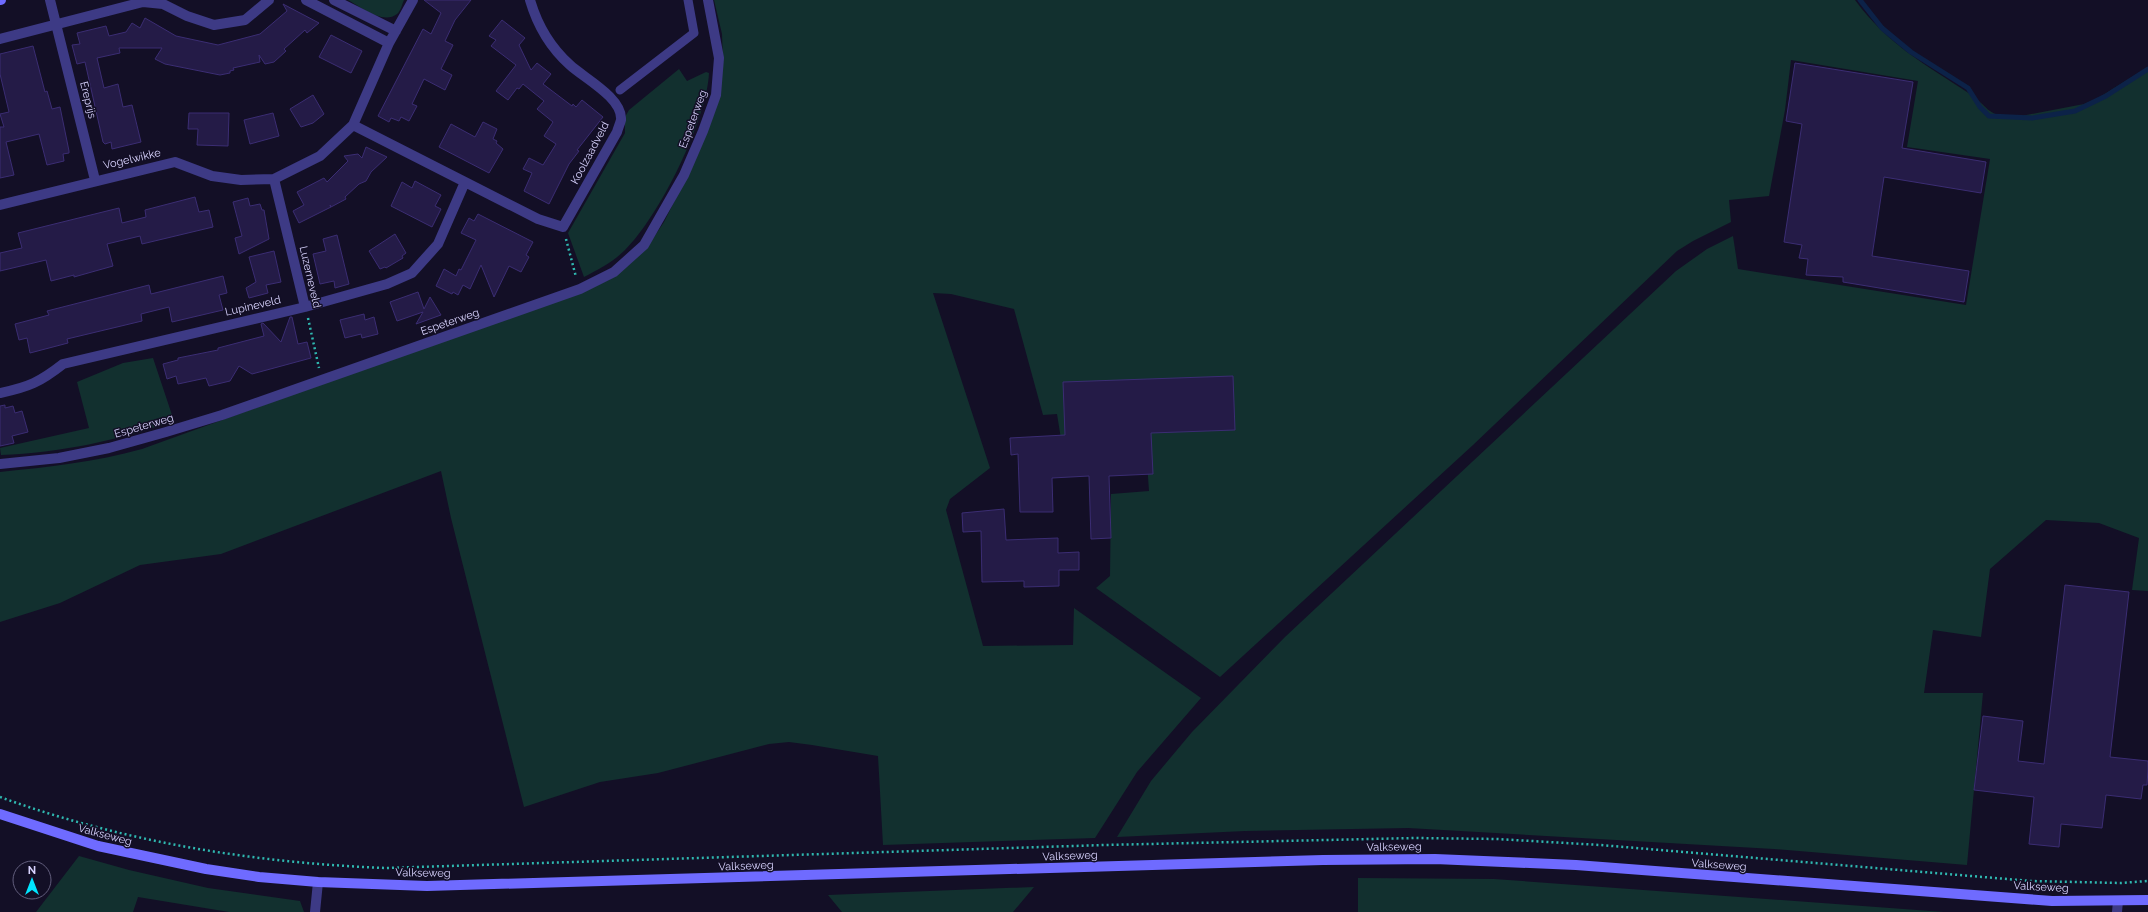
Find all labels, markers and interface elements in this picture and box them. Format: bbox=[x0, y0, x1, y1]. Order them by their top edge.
street label: Ereprijs bbox=[77, 80, 99, 120]
street label: Espeterweg bbox=[676, 88, 710, 150]
street label: Koolzaadveld bbox=[568, 119, 612, 187]
street label: Vogelwikke bbox=[102, 146, 162, 172]
street label: Luzerneveld bbox=[297, 245, 323, 309]
street label: Lupineveld bbox=[224, 293, 282, 319]
street label: Espeterweg bbox=[419, 306, 481, 338]
street label: Espeterweg bbox=[113, 411, 175, 441]
street label: Valkseweg bbox=[77, 822, 133, 848]
street label: Valkseweg bbox=[1366, 840, 1422, 854]
street label: Valkseweg bbox=[1042, 849, 1098, 863]
street label: Valkseweg bbox=[1691, 857, 1747, 873]
street label: Valkseweg bbox=[718, 859, 774, 873]
north arrow bbox=[12, 860, 52, 900]
text: N bbox=[28, 864, 36, 877]
street label: Valkseweg bbox=[395, 866, 451, 880]
street label: Valkseweg bbox=[2013, 879, 2069, 895]

